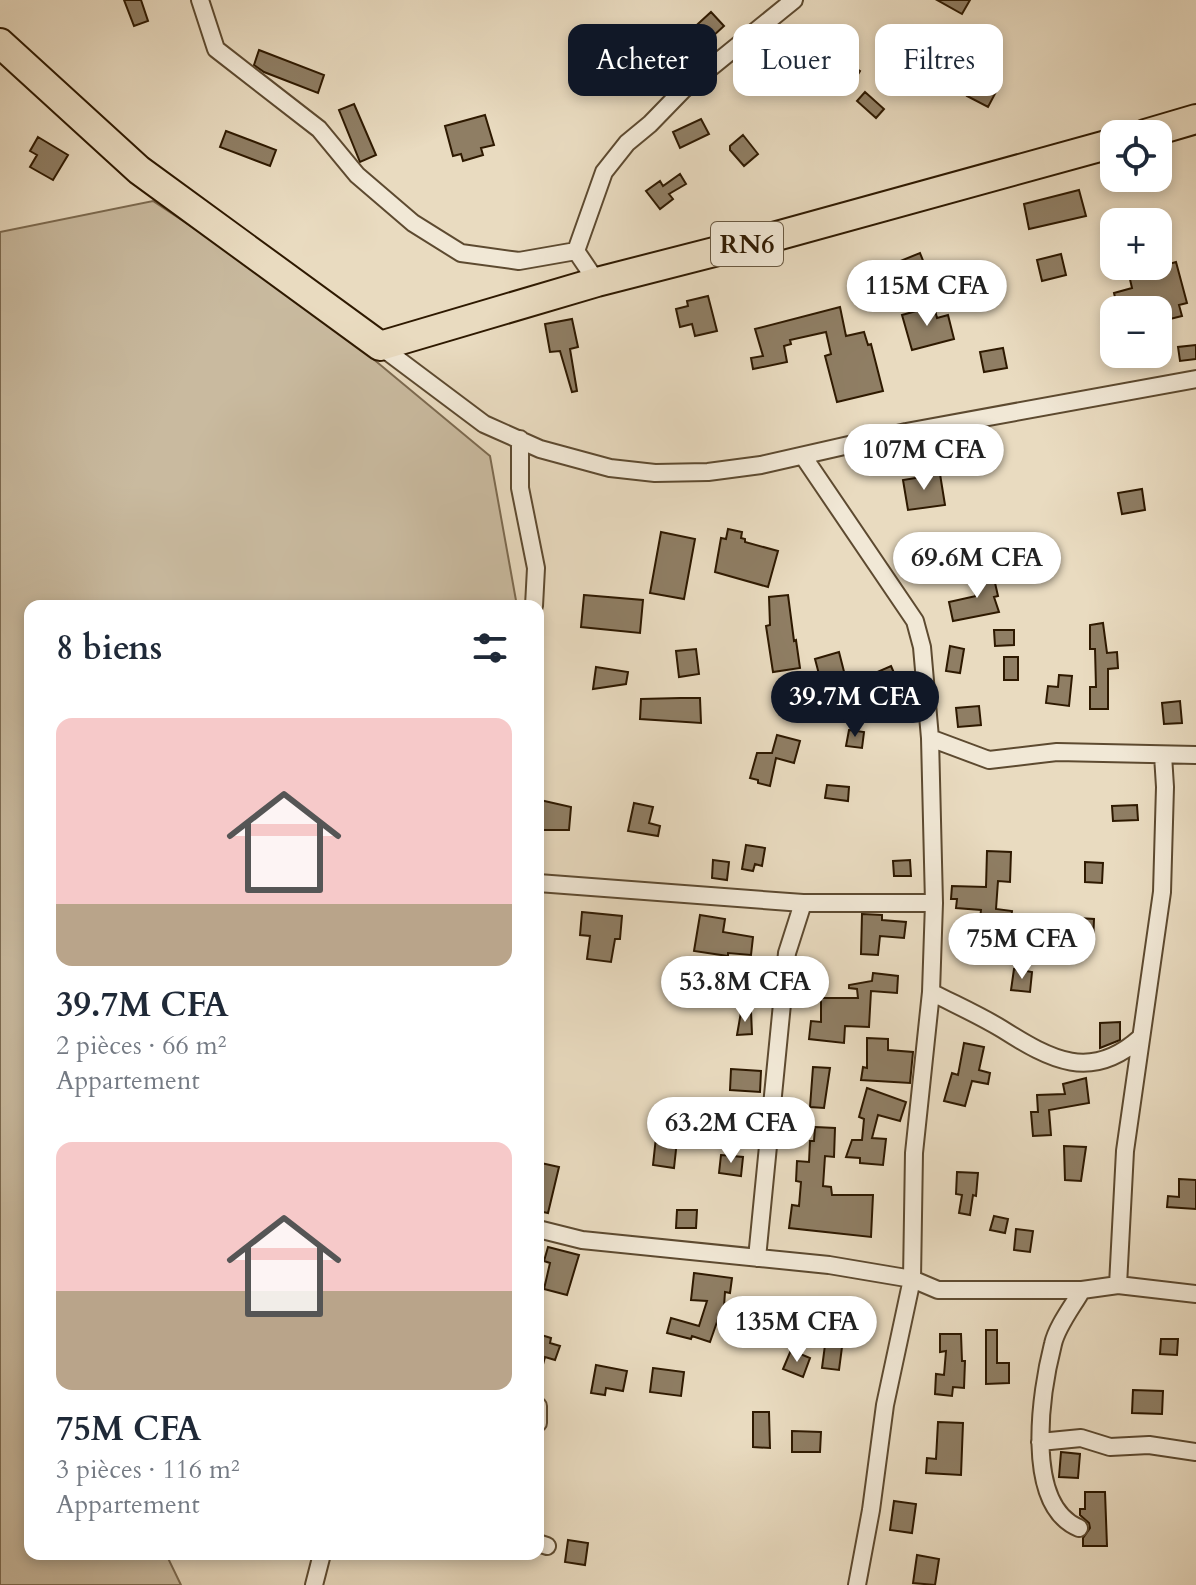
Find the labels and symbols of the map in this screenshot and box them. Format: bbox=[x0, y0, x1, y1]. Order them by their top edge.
road number: RN6 bbox=[711, 222, 783, 266]
pin: 115M CFA bbox=[844, 260, 1010, 328]
pin: 107M CFA bbox=[841, 424, 1007, 492]
pin: 69.6M CFA bbox=[885, 532, 1069, 600]
pin: 39.7M CFA bbox=[763, 671, 947, 739]
pin: 75M CFA bbox=[948, 913, 1096, 981]
pin: 53.8M CFA bbox=[653, 956, 837, 1024]
pin: 63.2M CFA bbox=[639, 1097, 823, 1165]
pin: 135M CFA bbox=[714, 1296, 880, 1364]

